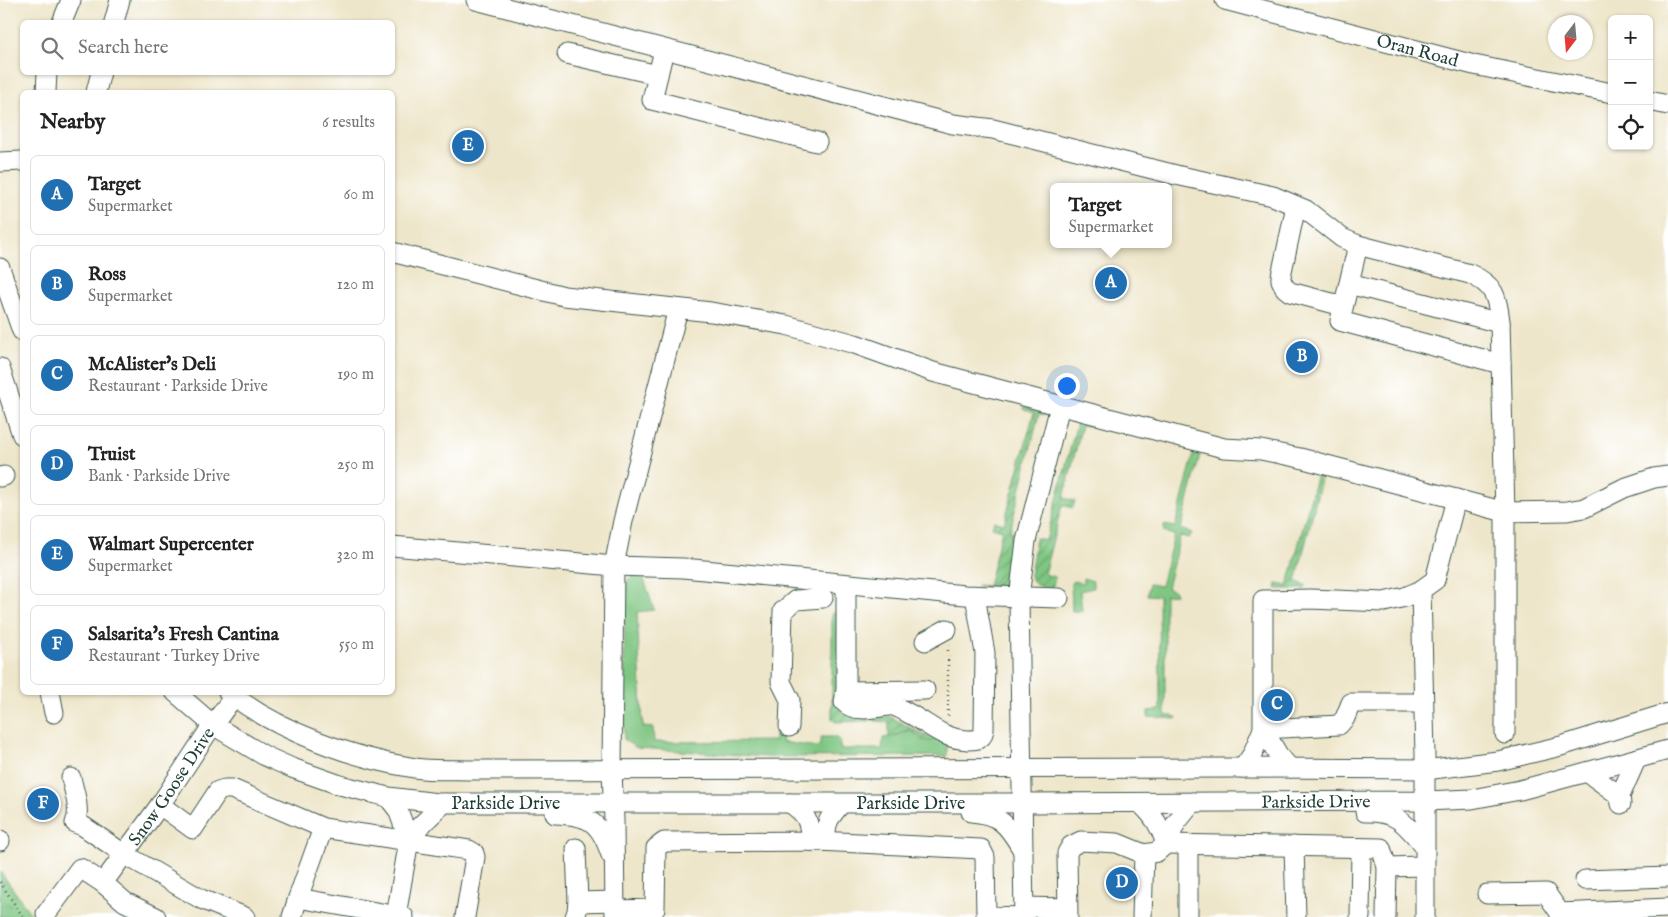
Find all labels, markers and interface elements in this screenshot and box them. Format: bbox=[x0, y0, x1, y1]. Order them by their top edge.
north arrow bbox=[1548, 15, 1593, 60]
map controls bbox=[1608, 15, 1653, 150]
button: + bbox=[1608, 15, 1653, 60]
search box bbox=[20, 20, 395, 75]
street label: Oran Road bbox=[1374, 30, 1461, 73]
icon: search bbox=[38, 34, 66, 62]
text: Search here bbox=[78, 36, 169, 60]
button: − bbox=[1608, 60, 1653, 105]
button: locate bbox=[1608, 105, 1653, 150]
text: Nearby bbox=[40, 109, 105, 136]
text: 6 results bbox=[322, 113, 375, 133]
pin: E bbox=[452, 127, 484, 165]
text: Target bbox=[88, 173, 141, 197]
popup bbox=[1050, 183, 1172, 248]
text: A bbox=[52, 185, 62, 205]
text: 60 m bbox=[344, 185, 374, 205]
text: Target bbox=[1069, 194, 1122, 218]
text: Supermarket bbox=[88, 197, 173, 217]
text: Supermarket bbox=[1069, 218, 1153, 238]
text: Ross bbox=[88, 263, 126, 287]
pin: A bbox=[1095, 264, 1127, 302]
text: B bbox=[52, 275, 62, 295]
text: 120 m bbox=[337, 275, 374, 295]
text: Supermarket bbox=[88, 287, 173, 307]
pin: B bbox=[1286, 338, 1318, 376]
text: McAlister's Deli bbox=[88, 353, 216, 377]
text: C bbox=[51, 365, 63, 385]
text: 190 m bbox=[337, 365, 374, 385]
your location bbox=[1054, 373, 1080, 399]
text: Restaurant · Parkside Drive bbox=[88, 377, 268, 397]
text: Truist bbox=[88, 443, 136, 467]
text: D bbox=[51, 455, 63, 475]
text: 250 m bbox=[337, 455, 374, 475]
text: Bank · Parkside Drive bbox=[88, 467, 230, 487]
text: Walmart Supercenter bbox=[88, 533, 254, 557]
text: E bbox=[51, 545, 63, 565]
text: 320 m bbox=[337, 545, 374, 565]
text: Supermarket bbox=[88, 557, 173, 577]
text: Salsarita's Fresh Cantina bbox=[88, 623, 279, 647]
text: F bbox=[52, 635, 62, 655]
text: 550 m bbox=[339, 635, 374, 655]
text: Restaurant · Turkey Drive bbox=[88, 647, 260, 667]
pin: C bbox=[1261, 686, 1293, 724]
street label: Snow Goose Drive bbox=[124, 723, 221, 851]
pin: F bbox=[27, 785, 59, 823]
street label: Parkside Drive bbox=[1261, 791, 1370, 815]
street label: Parkside Drive bbox=[451, 793, 560, 816]
street label: Parkside Drive bbox=[856, 793, 965, 816]
pin: D bbox=[1106, 864, 1138, 902]

